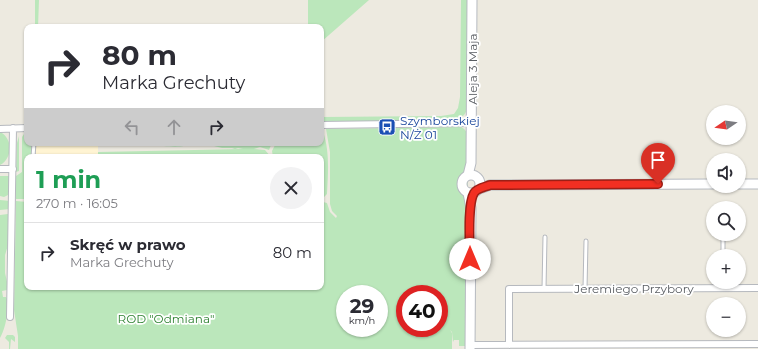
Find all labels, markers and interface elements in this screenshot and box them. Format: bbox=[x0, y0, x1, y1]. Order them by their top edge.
street label: Aleja 3 Maja bbox=[465, 33, 480, 105]
text: 80 m bbox=[102, 38, 177, 72]
icon: right bbox=[36, 40, 88, 92]
text: Marka Grechuty bbox=[102, 72, 245, 94]
north arrow bbox=[706, 105, 746, 145]
map controls bbox=[706, 105, 746, 337]
place label: Szymborskiej N/Ż 01 bbox=[400, 113, 480, 142]
icon: left bbox=[121, 116, 143, 138]
icon: ahead bbox=[163, 116, 185, 138]
icon: right bbox=[205, 116, 227, 138]
bus stop icon: Szymborskiej N/Ż 01 bbox=[377, 117, 397, 137]
pin bbox=[641, 143, 675, 184]
icon: arrive bbox=[647, 149, 669, 171]
button: sound bbox=[706, 153, 746, 193]
text: 1 min bbox=[36, 165, 101, 194]
button: close bbox=[270, 167, 312, 209]
text: 270 m · 16:05 bbox=[36, 195, 118, 211]
button: search bbox=[706, 201, 746, 241]
text: Skręć w prawo bbox=[70, 235, 186, 254]
position arrow bbox=[449, 238, 491, 280]
icon: right bbox=[36, 242, 58, 264]
text: 80 m bbox=[273, 243, 312, 262]
button: + bbox=[706, 249, 746, 289]
text: Marka Grechuty bbox=[70, 254, 173, 270]
street label: Jeremiego Przybory bbox=[573, 281, 694, 296]
speed limit sign: 40 bbox=[396, 285, 448, 337]
text: 29 bbox=[350, 294, 374, 318]
button: − bbox=[706, 297, 746, 337]
park label: ROD "Odmiana" bbox=[118, 311, 214, 326]
text: km/h bbox=[349, 314, 375, 327]

